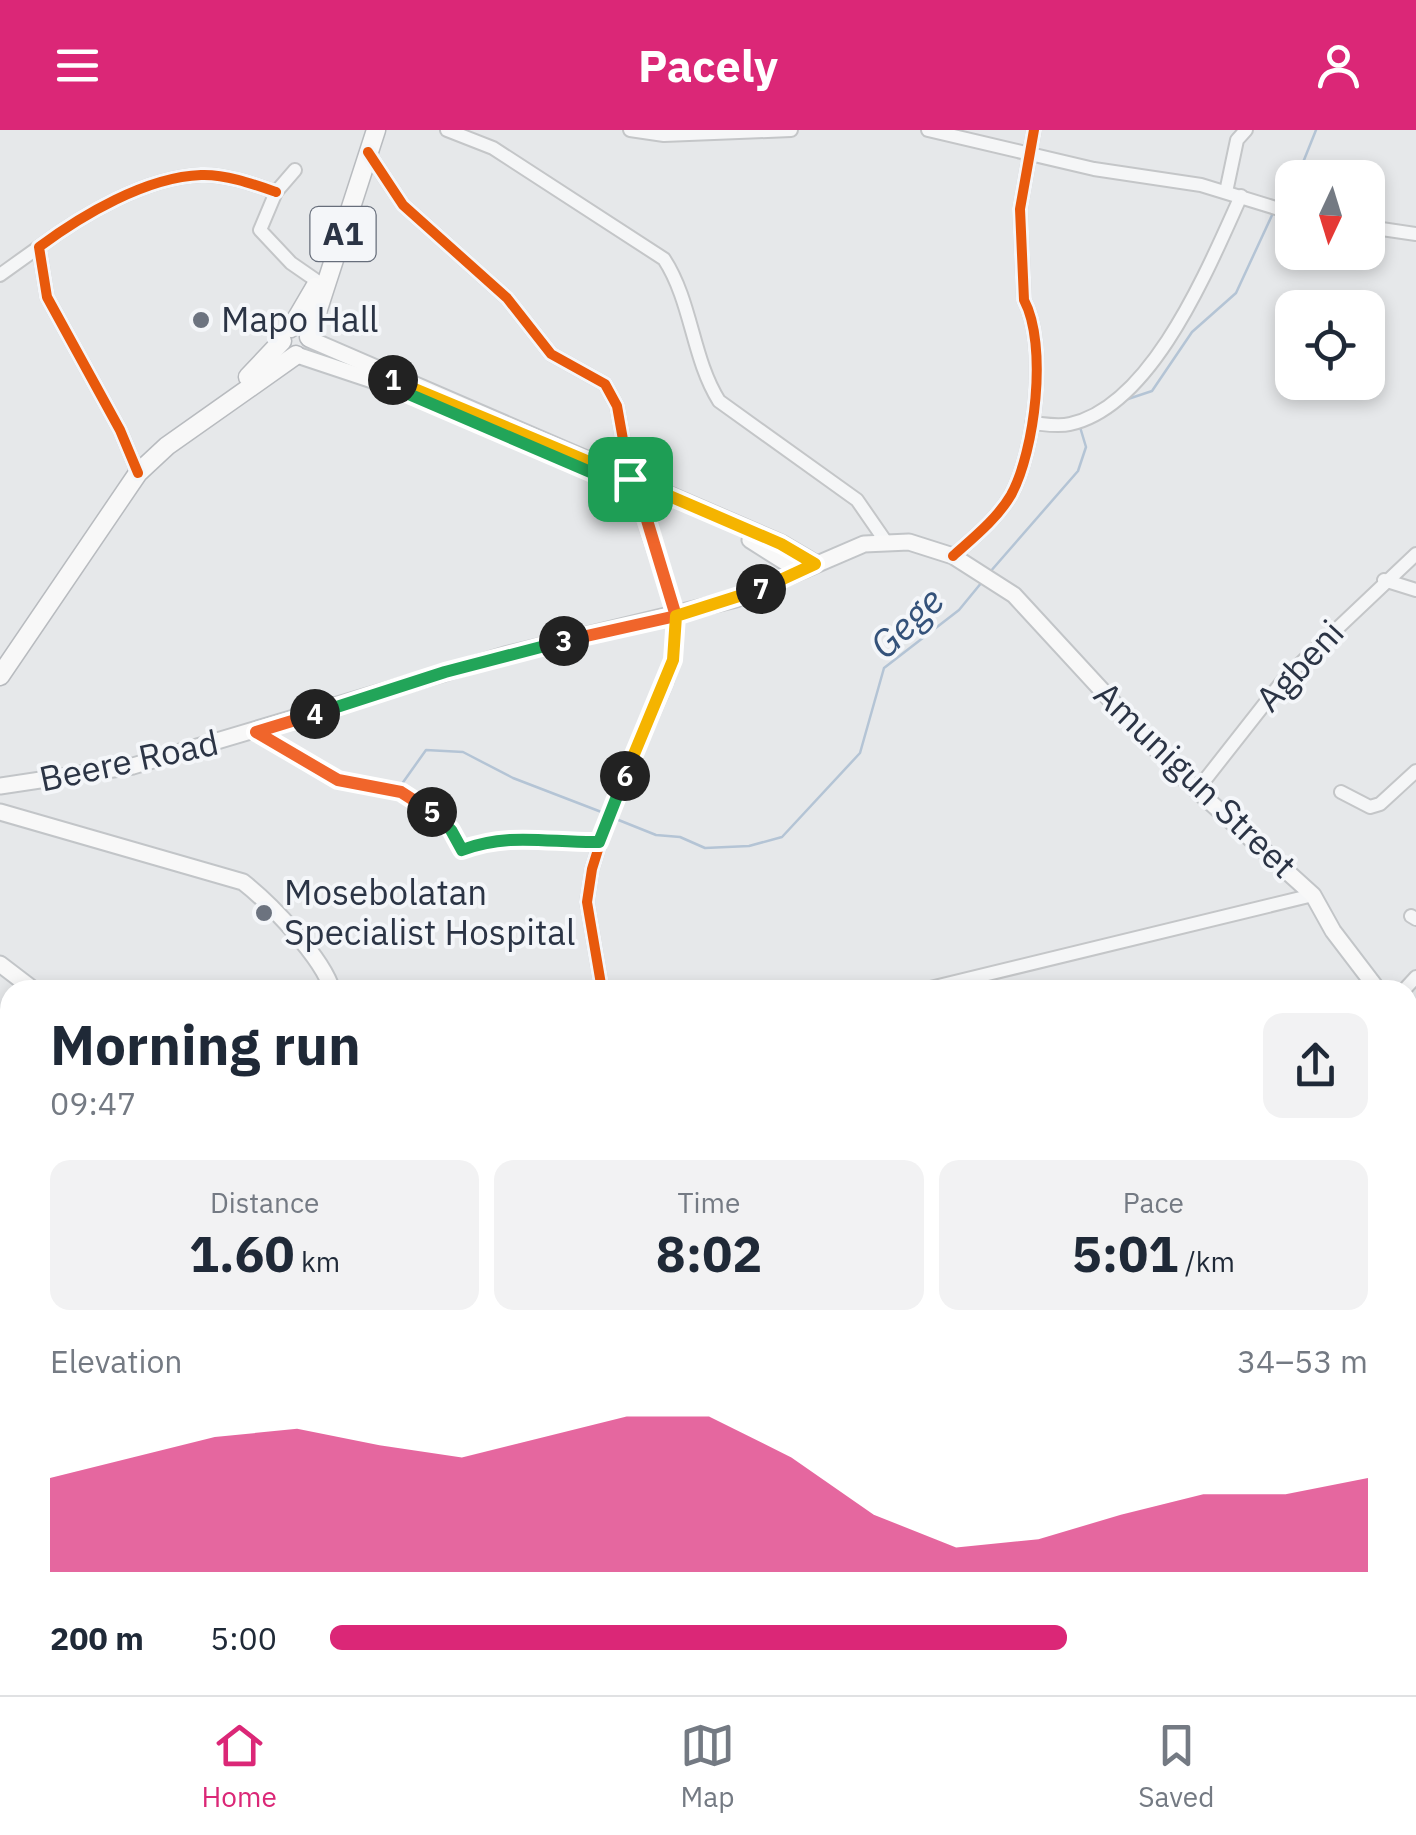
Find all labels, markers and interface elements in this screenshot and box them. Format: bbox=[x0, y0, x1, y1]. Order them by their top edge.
text: Pacely bbox=[638, 36, 778, 94]
icon: menu bbox=[50, 38, 105, 93]
icon: person bbox=[1311, 38, 1366, 93]
north arrow bbox=[1275, 160, 1385, 270]
map controls bbox=[1275, 160, 1385, 400]
road number: A1 bbox=[310, 207, 376, 261]
button: locate bbox=[1275, 290, 1385, 400]
place label: Mapo Hall bbox=[221, 296, 379, 342]
marker: Mapo Hall bbox=[190, 309, 212, 331]
pin: 1 bbox=[368, 355, 418, 405]
text: 1 bbox=[385, 361, 401, 398]
pin bbox=[588, 437, 673, 522]
icon: arrive bbox=[603, 452, 658, 507]
pin: 7 bbox=[736, 564, 786, 614]
text: 7 bbox=[753, 570, 769, 607]
water label: Gege bbox=[859, 576, 953, 668]
street label: Agbeni bbox=[1245, 610, 1353, 721]
pin: 3 bbox=[539, 616, 589, 666]
text: 3 bbox=[556, 622, 572, 659]
street label: Amunigun Street bbox=[1085, 671, 1307, 887]
pin: 4 bbox=[290, 689, 340, 739]
text: 4 bbox=[307, 695, 323, 732]
street label: Beere Road bbox=[35, 719, 223, 801]
pin: 6 bbox=[600, 751, 650, 801]
text: 6 bbox=[617, 757, 633, 794]
pin: 5 bbox=[407, 787, 457, 837]
text: 5 bbox=[424, 793, 440, 830]
place label: Mosebolatan Specialist Hospital bbox=[284, 869, 575, 955]
marker: Mosebolatan Specialist Hospital bbox=[253, 902, 275, 924]
text: Morning run bbox=[50, 1009, 361, 1080]
button: share bbox=[1263, 1013, 1368, 1118]
text: 09:47 bbox=[50, 1082, 136, 1124]
text: Distance bbox=[210, 1184, 319, 1221]
text: Time bbox=[678, 1184, 740, 1221]
text: Pace bbox=[1123, 1184, 1184, 1221]
text: 1.60 bbox=[189, 1221, 295, 1286]
text: 8:02 bbox=[656, 1221, 762, 1286]
text: 5:01 bbox=[1072, 1221, 1178, 1286]
text: km bbox=[295, 1243, 340, 1280]
text: /km bbox=[1178, 1243, 1235, 1280]
text: Elevation bbox=[50, 1340, 183, 1382]
text: 34–53 m bbox=[1237, 1340, 1368, 1382]
text: 200 m bbox=[50, 1617, 144, 1659]
text: 5:00 bbox=[210, 1617, 277, 1659]
tab: Home bbox=[202, 1718, 277, 1815]
tab: Map bbox=[680, 1718, 735, 1815]
tab: Saved bbox=[1138, 1718, 1214, 1815]

